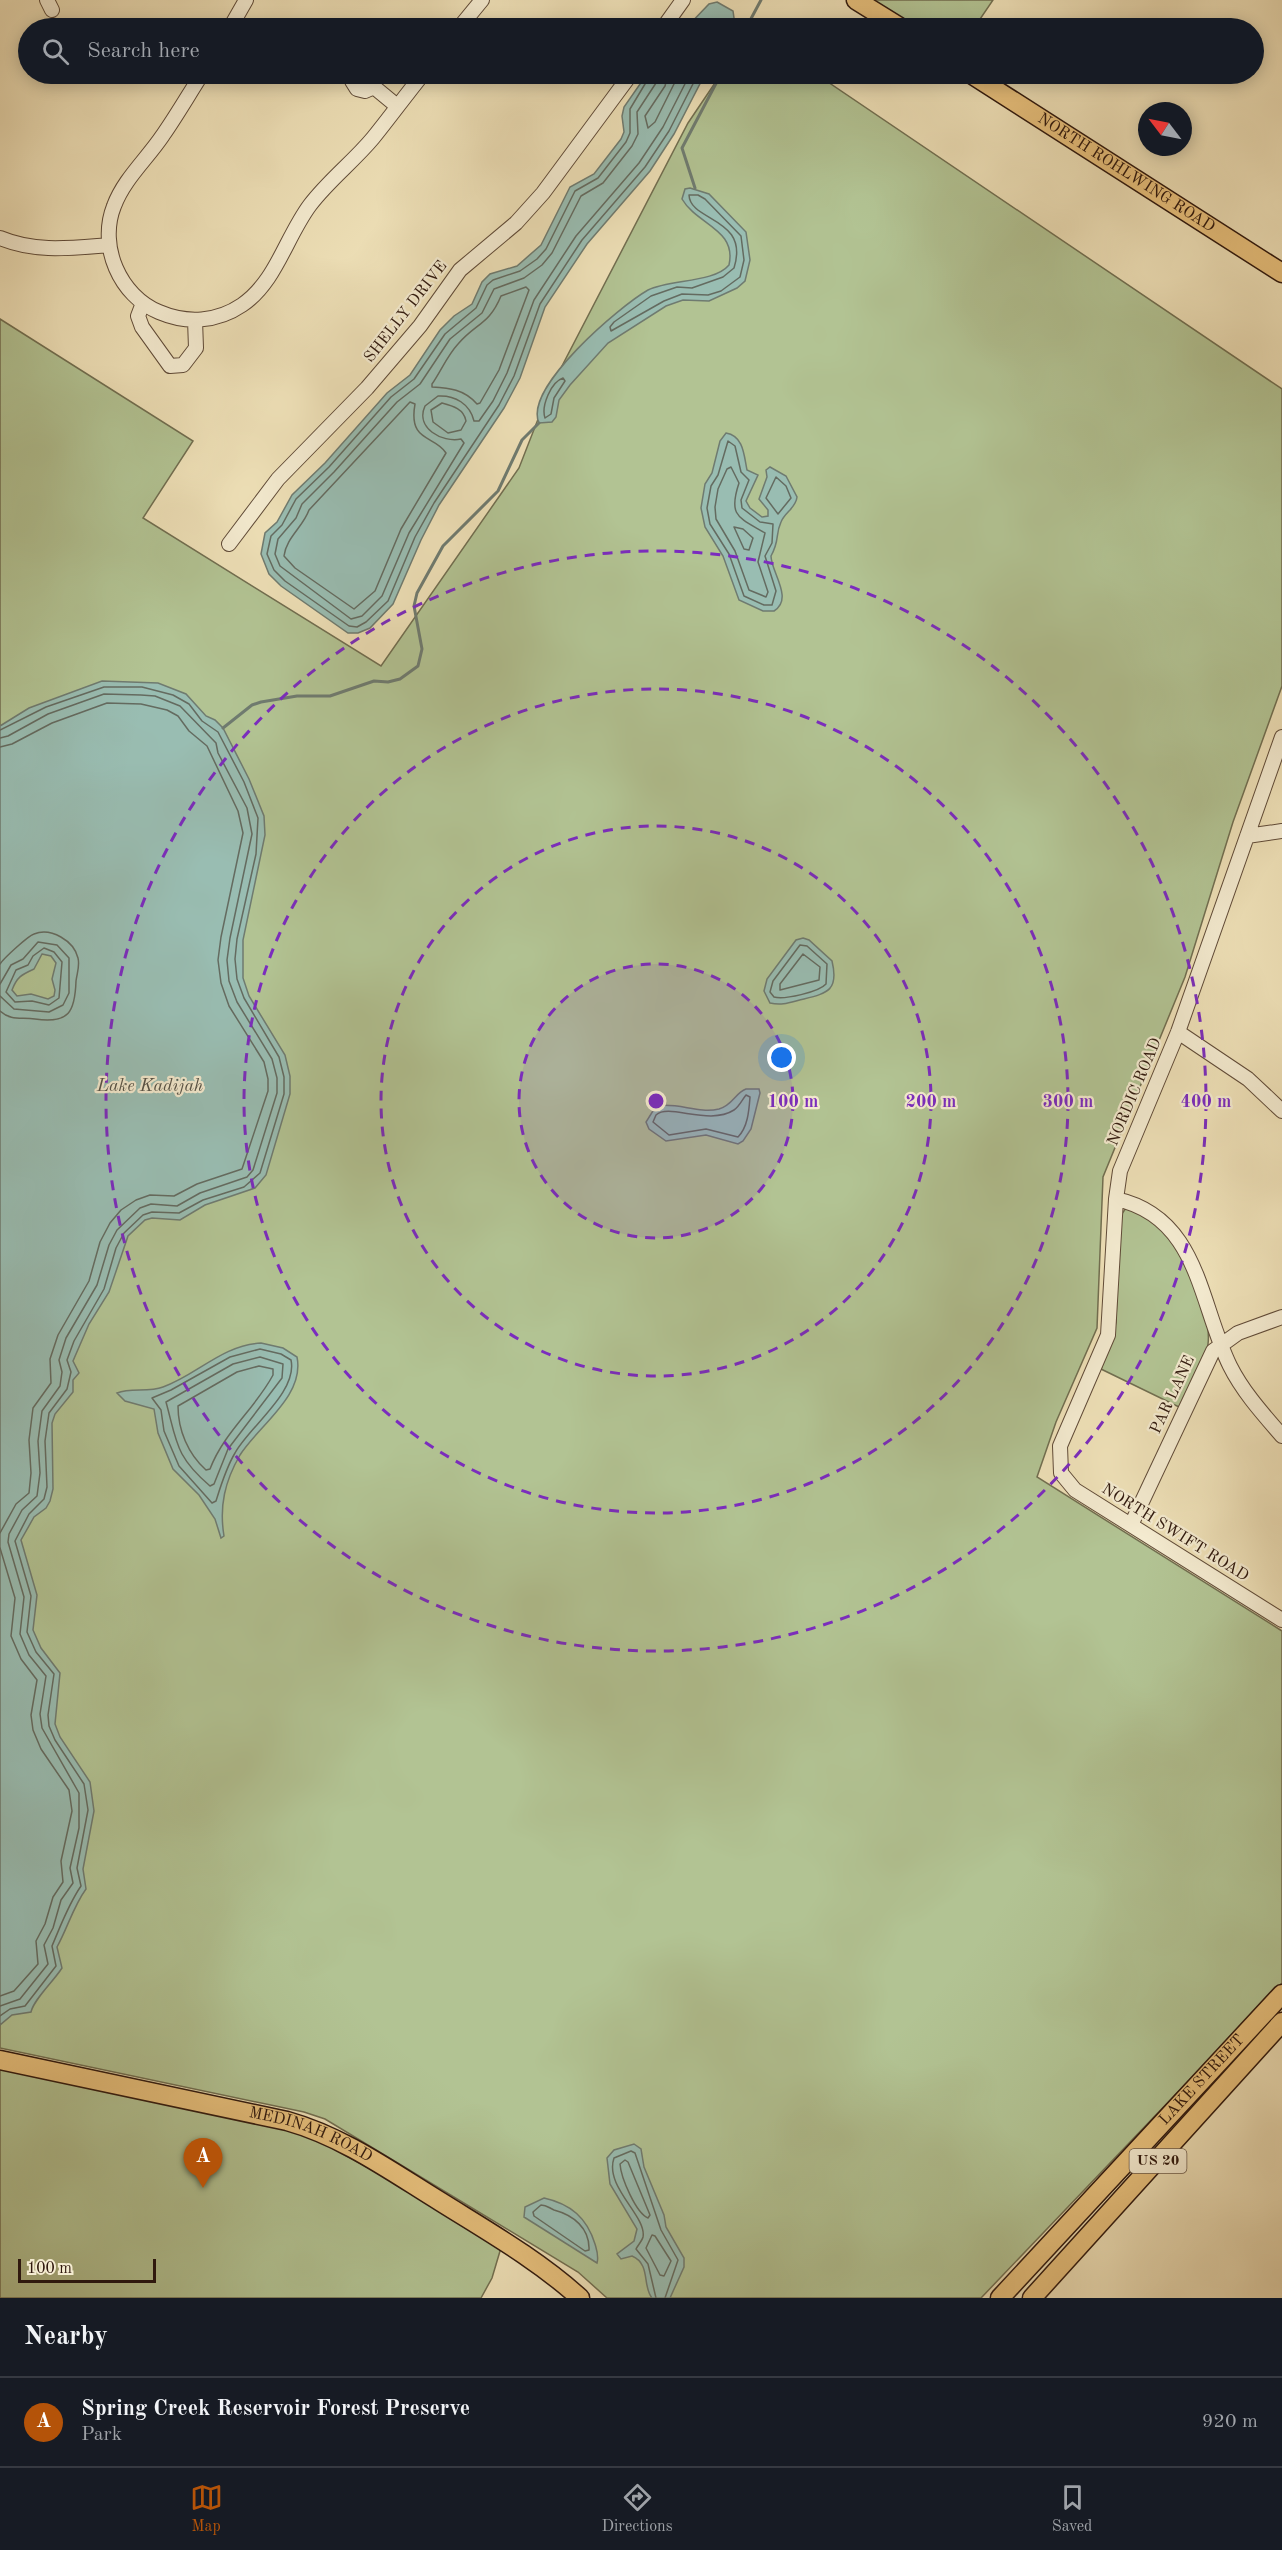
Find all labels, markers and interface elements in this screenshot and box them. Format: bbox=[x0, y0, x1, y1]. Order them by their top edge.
search box bbox=[18, 18, 1264, 84]
icon: search bbox=[39, 35, 72, 68]
text: Search here bbox=[87, 40, 200, 62]
north arrow bbox=[1138, 102, 1192, 156]
street label: NORTH ROHLWING ROAD bbox=[1035, 111, 1217, 236]
street label: SHELLY DRIVE bbox=[362, 258, 450, 366]
street label: NORDIC ROAD bbox=[1105, 1036, 1165, 1148]
your location bbox=[767, 1043, 796, 1072]
water label: Lake Kadijah bbox=[96, 1077, 203, 1095]
centre of rings bbox=[646, 1091, 666, 1111]
text: 100 m bbox=[768, 1093, 818, 1111]
text: 200 m bbox=[906, 1093, 956, 1111]
text: 300 m bbox=[1043, 1093, 1093, 1111]
text: 400 m bbox=[1181, 1093, 1231, 1111]
street label: PAR LANE bbox=[1148, 1353, 1198, 1437]
street label: NORTH SWIFT ROAD bbox=[1099, 1481, 1251, 1585]
street label: LAKE STREET bbox=[1156, 2032, 1248, 2129]
street label: MEDINAH ROAD bbox=[247, 2105, 375, 2165]
pin: A bbox=[184, 2138, 222, 2188]
road number: US 20 bbox=[1130, 2149, 1186, 2173]
scale bar bbox=[18, 2256, 156, 2284]
text: 100 m bbox=[27, 2261, 72, 2277]
text: Nearby bbox=[24, 2324, 108, 2350]
text: Spring Creek Reservoir Forest Preserve bbox=[81, 2398, 470, 2420]
text: A bbox=[36, 2412, 51, 2432]
text: 920 m bbox=[1202, 2412, 1258, 2432]
text: Park bbox=[81, 2425, 122, 2445]
tab: Map bbox=[190, 2481, 223, 2537]
tab: Directions bbox=[602, 2481, 673, 2537]
tab: Saved bbox=[1052, 2481, 1092, 2537]

